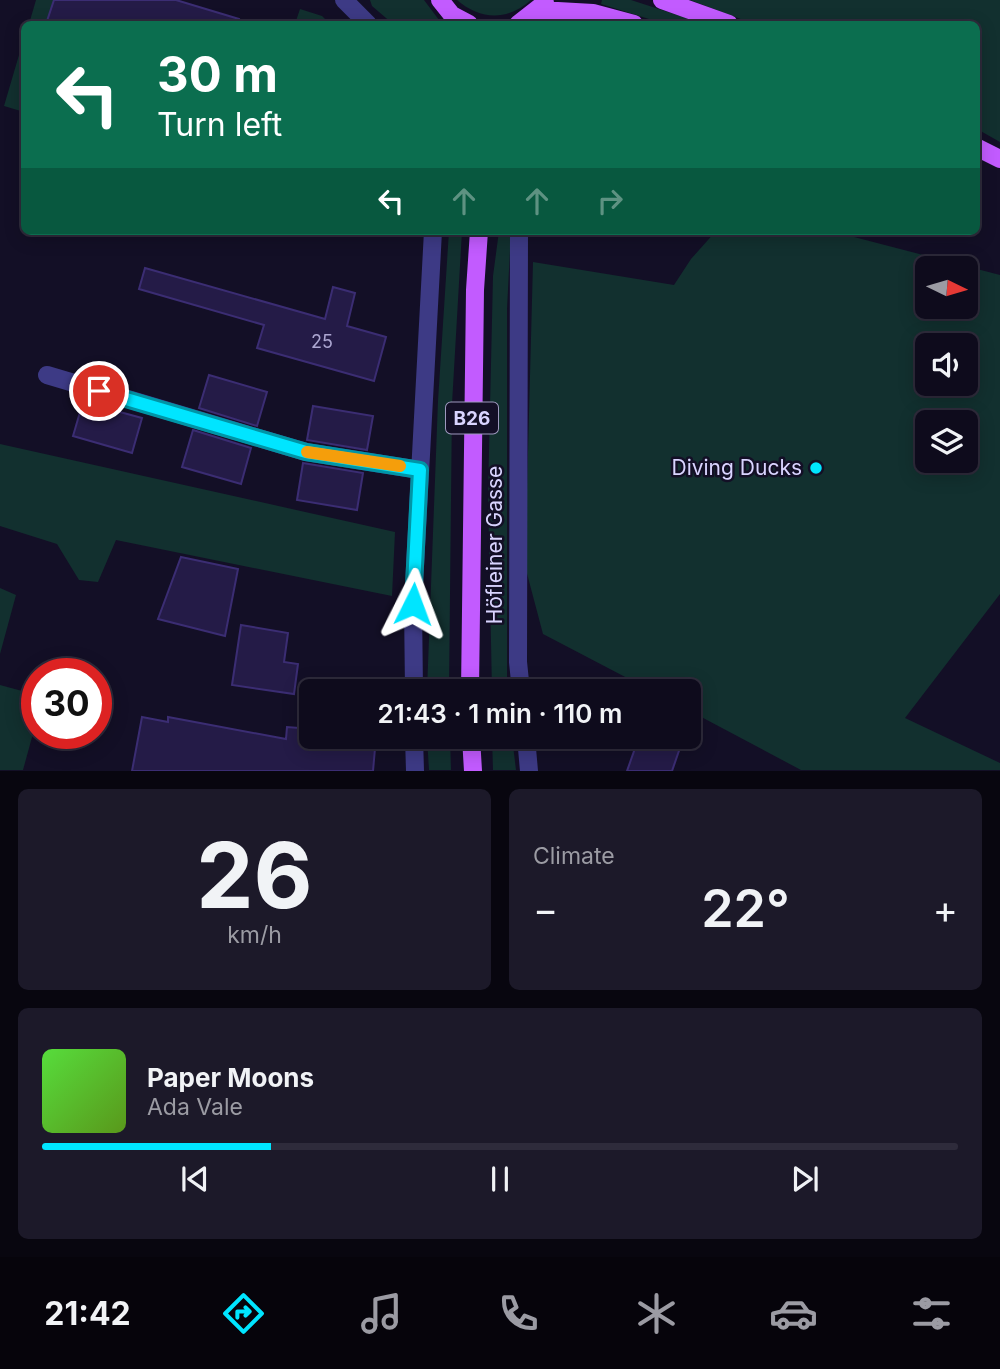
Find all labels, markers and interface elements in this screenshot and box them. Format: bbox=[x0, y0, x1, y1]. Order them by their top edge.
text: 30 m bbox=[157, 45, 278, 104]
icon: left bbox=[42, 49, 133, 140]
text: Turn left bbox=[157, 105, 282, 144]
icon: left bbox=[372, 182, 410, 220]
icon: ahead bbox=[445, 182, 483, 220]
icon: ahead bbox=[518, 182, 556, 220]
icon: right bbox=[591, 182, 629, 220]
north arrow bbox=[915, 256, 978, 318]
map controls bbox=[915, 256, 978, 473]
house number: 25 bbox=[311, 331, 333, 352]
button: sound bbox=[915, 333, 978, 396]
pin bbox=[69, 361, 129, 421]
icon: arrive bbox=[80, 372, 118, 410]
road number: B26 bbox=[446, 402, 498, 434]
button: layers bbox=[915, 410, 978, 473]
place label: Diving Ducks bbox=[671, 455, 802, 480]
marker: Diving Ducks bbox=[808, 460, 824, 476]
street label: Höfleiner Gasse bbox=[482, 466, 507, 624]
position arrow bbox=[376, 567, 450, 641]
speed limit sign: 30 bbox=[21, 658, 112, 749]
text: 21:43 · 1 min · 110 m bbox=[378, 698, 622, 729]
text: 26 bbox=[196, 820, 313, 930]
text: Climate bbox=[533, 842, 615, 870]
text: 22° bbox=[701, 877, 790, 940]
text: − bbox=[533, 886, 558, 932]
text: + bbox=[933, 886, 958, 932]
text: km/h bbox=[227, 921, 282, 949]
text: Paper Moons bbox=[147, 1062, 314, 1093]
text: Ada Vale bbox=[147, 1093, 243, 1121]
icon: previous bbox=[176, 1160, 214, 1198]
icon: pause bbox=[481, 1160, 519, 1198]
icon: next bbox=[786, 1160, 824, 1198]
icon: directions bbox=[219, 1289, 268, 1338]
icon: music bbox=[357, 1289, 406, 1338]
icon: phone bbox=[494, 1289, 543, 1338]
icon: climate bbox=[632, 1289, 681, 1338]
icon: car bbox=[769, 1289, 818, 1338]
icon: filters bbox=[907, 1289, 956, 1338]
text: 21:42 bbox=[44, 1294, 131, 1333]

